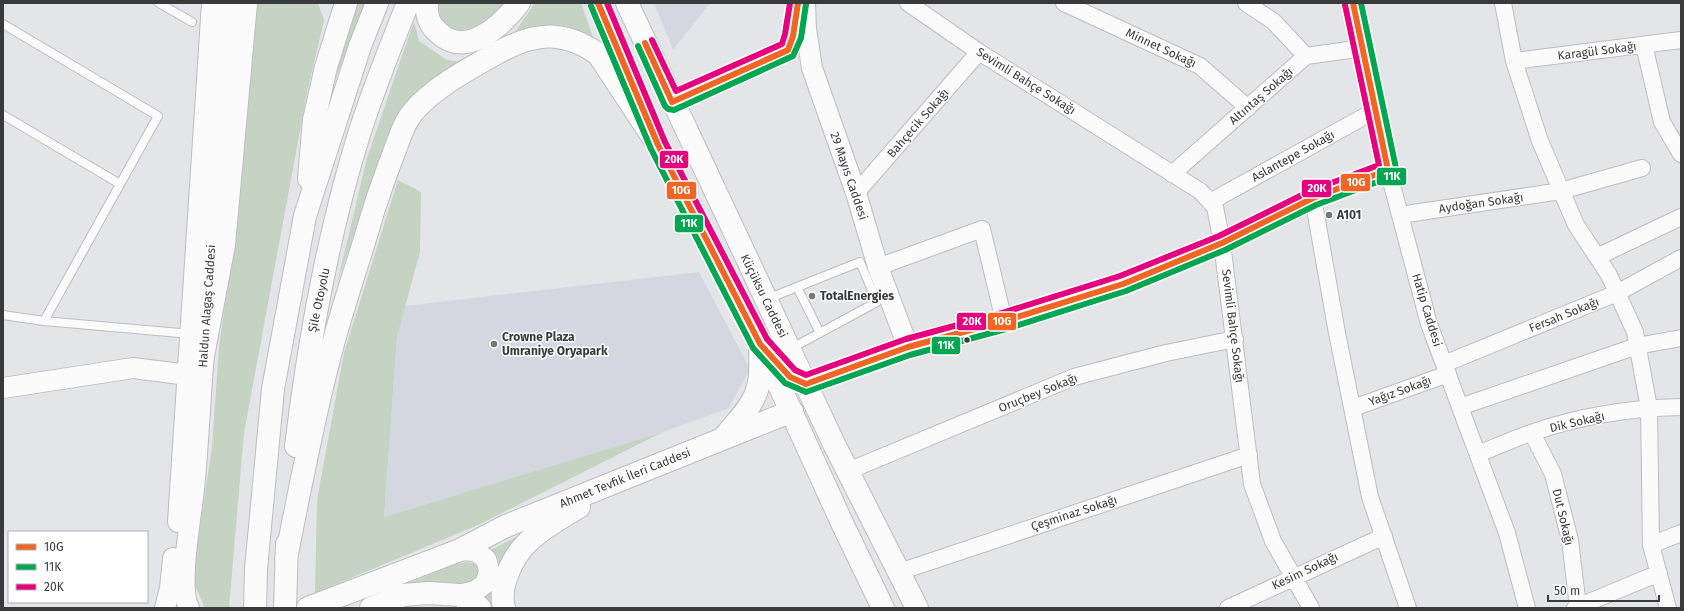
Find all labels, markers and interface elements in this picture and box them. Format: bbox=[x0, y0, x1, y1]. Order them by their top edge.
street label: Minnet Sokağı bbox=[1123, 26, 1199, 70]
street label: Karagül Sokağı bbox=[1557, 39, 1637, 63]
street label: Sevimli Bahçe Sokağı bbox=[974, 45, 1078, 117]
street label: Altıntaş Sokağı bbox=[1226, 64, 1296, 128]
street label: Bahçecik Sokağı bbox=[884, 86, 952, 160]
street label: Aslantepe Sokağı bbox=[1249, 127, 1337, 185]
street label: 29 Mayıs Caddesi bbox=[827, 130, 871, 222]
line badge: 20K bbox=[659, 150, 689, 169]
text: 20K bbox=[664, 153, 685, 166]
line badge: 11K bbox=[1376, 167, 1407, 186]
text: 11K bbox=[1384, 170, 1402, 183]
line badge: 10G bbox=[1340, 173, 1371, 192]
text: 10G bbox=[1347, 176, 1365, 189]
line badge: 20K bbox=[1301, 179, 1332, 198]
line badge: 10G bbox=[666, 181, 697, 200]
text: 20K bbox=[1307, 182, 1328, 195]
text: 10G bbox=[672, 184, 690, 197]
street label: Aydoğan Sokağı bbox=[1438, 190, 1524, 216]
place label: A101 bbox=[1336, 208, 1361, 222]
marker: A101 bbox=[1324, 210, 1334, 220]
line badge: 11K bbox=[674, 214, 704, 233]
text: 11K bbox=[681, 217, 699, 230]
street label: Haldun Alagaş Caddesi bbox=[196, 244, 218, 368]
street label: Küçüksu Caddesi bbox=[738, 252, 790, 340]
street label: Şile Otoyolu bbox=[305, 266, 333, 334]
street label: Sevimli Bahçe Sokağı bbox=[1219, 268, 1247, 384]
street label: Hatip Caddesi bbox=[1409, 272, 1445, 348]
place label: TotalEnergies bbox=[820, 289, 894, 303]
marker: TotalEnergies bbox=[807, 291, 817, 301]
street label: Fersah Sokağı bbox=[1527, 295, 1601, 335]
line badge: 20K bbox=[956, 312, 987, 331]
line badge: 10G bbox=[987, 312, 1017, 331]
text: 20K bbox=[962, 315, 983, 328]
text: 10G bbox=[993, 315, 1011, 328]
place label: Crowne Plaza Umraniye Oryapark bbox=[502, 330, 608, 358]
unlabelled marker bbox=[962, 335, 972, 345]
line badge: 11K bbox=[931, 336, 961, 355]
marker: Crowne Plaza Umraniye Oryapark bbox=[489, 339, 499, 349]
text: 11K bbox=[938, 339, 956, 352]
street label: Oruçbey Sokağı bbox=[996, 371, 1080, 415]
street label: Yağız Sokağı bbox=[1367, 373, 1433, 409]
street label: Dik Sokağı bbox=[1548, 409, 1606, 435]
street label: Ahmet Tevfik İleri Caddesi bbox=[557, 444, 693, 511]
street label: Dut Sokağı bbox=[1550, 487, 1576, 547]
street label: Çeşminaz Sokağı bbox=[1029, 492, 1119, 534]
legend bbox=[8, 531, 148, 603]
text: 10G bbox=[44, 540, 63, 554]
street label: Kesim Sokağı bbox=[1270, 550, 1340, 592]
text: 11K bbox=[44, 560, 62, 574]
scale bar bbox=[1548, 577, 1659, 603]
text: 20K bbox=[44, 580, 65, 594]
text: 50 m bbox=[1554, 584, 1580, 598]

